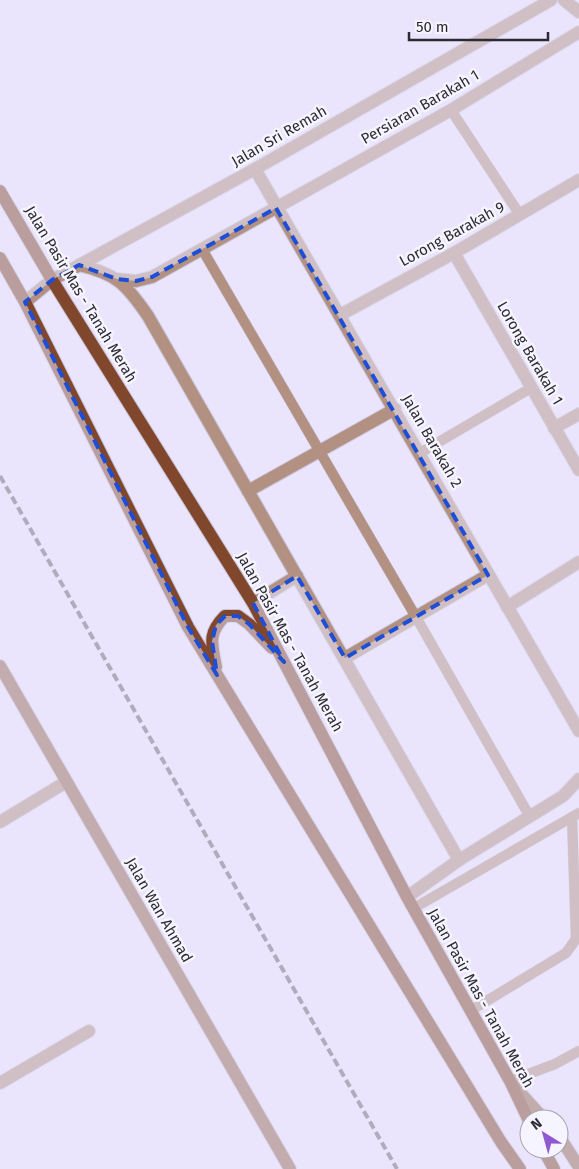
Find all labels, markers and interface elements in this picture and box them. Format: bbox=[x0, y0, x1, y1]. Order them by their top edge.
scale bar bbox=[409, 10, 548, 42]
text: 50 m bbox=[416, 18, 449, 36]
street label: Persiaran Barakah 1 bbox=[358, 66, 482, 148]
street label: Jalan Sri Remah bbox=[228, 101, 330, 171]
street label: Lorong Barakah 9 bbox=[396, 198, 508, 270]
street label: Jalan Pasir Mas - Tanah Merah bbox=[21, 203, 141, 385]
street label: Lorong Barakah 1 bbox=[493, 298, 567, 408]
street label: Jalan Barakah 2 bbox=[398, 391, 466, 491]
street label: Jalan Pasir Mas - Tanah Merah bbox=[233, 549, 347, 735]
street label: Jalan Wan Ahmad bbox=[122, 854, 196, 966]
street label: Jalan Pasir Mas - Tanah Merah bbox=[424, 905, 538, 1091]
north arrow bbox=[519, 1109, 569, 1159]
text: N bbox=[528, 1114, 545, 1134]

